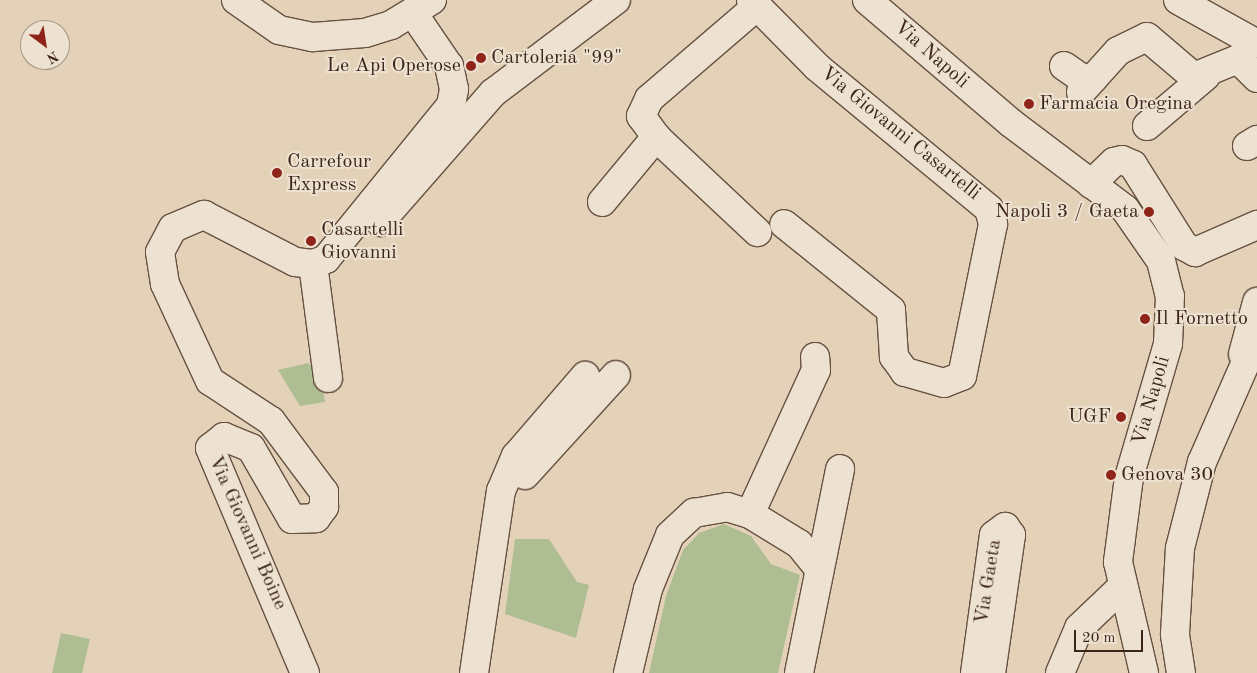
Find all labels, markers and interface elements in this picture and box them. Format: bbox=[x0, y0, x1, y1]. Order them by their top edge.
street label: Via Napoli bbox=[888, 16, 974, 94]
north arrow bbox=[20, 20, 70, 70]
place label: Cartoleria "99" bbox=[491, 46, 622, 70]
text: N bbox=[44, 48, 60, 66]
marker: Cartoleria "99" bbox=[475, 52, 487, 64]
place label: Le Api Operose bbox=[327, 54, 461, 78]
marker: Le Api Operose bbox=[465, 60, 477, 72]
street label: Via Giovanni Casartelli bbox=[815, 62, 985, 206]
place label: Farmacia Oregina bbox=[1039, 92, 1193, 116]
marker: Farmacia Oregina bbox=[1023, 98, 1035, 110]
place label: Carrefour Express bbox=[287, 150, 371, 197]
marker: Carrefour Express bbox=[271, 167, 283, 179]
place label: Napoli 3 / Gaeta bbox=[995, 200, 1139, 224]
marker: Napoli 3 / Gaeta bbox=[1143, 206, 1155, 218]
place label: Casartelli Giovanni bbox=[321, 218, 403, 265]
marker: Casartelli Giovanni bbox=[305, 235, 317, 247]
place label: Il Fornetto bbox=[1155, 307, 1248, 331]
marker: Il Fornetto bbox=[1139, 313, 1151, 325]
street label: Via Napoli bbox=[1128, 354, 1176, 448]
place label: UGF bbox=[1068, 405, 1111, 429]
marker: UGF bbox=[1115, 411, 1127, 423]
street label: Via Giovanni Boine bbox=[202, 452, 292, 614]
place label: Genova 30 bbox=[1121, 463, 1213, 487]
marker: Genova 30 bbox=[1105, 469, 1117, 481]
street label: Via Gaeta bbox=[970, 538, 1008, 626]
scale bar bbox=[1077, 620, 1146, 652]
text: 20 m bbox=[1082, 631, 1116, 646]

